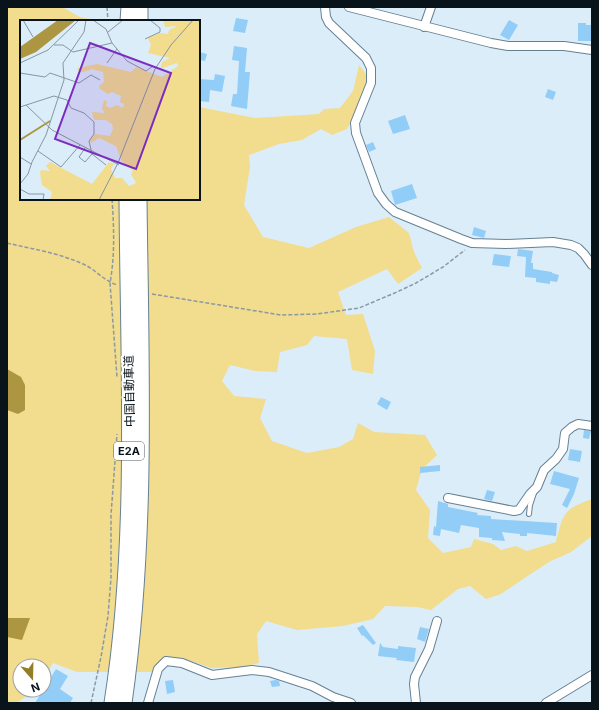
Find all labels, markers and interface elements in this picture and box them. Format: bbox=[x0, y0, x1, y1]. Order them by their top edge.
inset map bbox=[20, 20, 200, 200]
street label: 中国自動車道 bbox=[121, 355, 137, 427]
road number: E2A bbox=[114, 442, 144, 460]
north arrow bbox=[12, 658, 52, 698]
text: N bbox=[29, 679, 42, 695]

